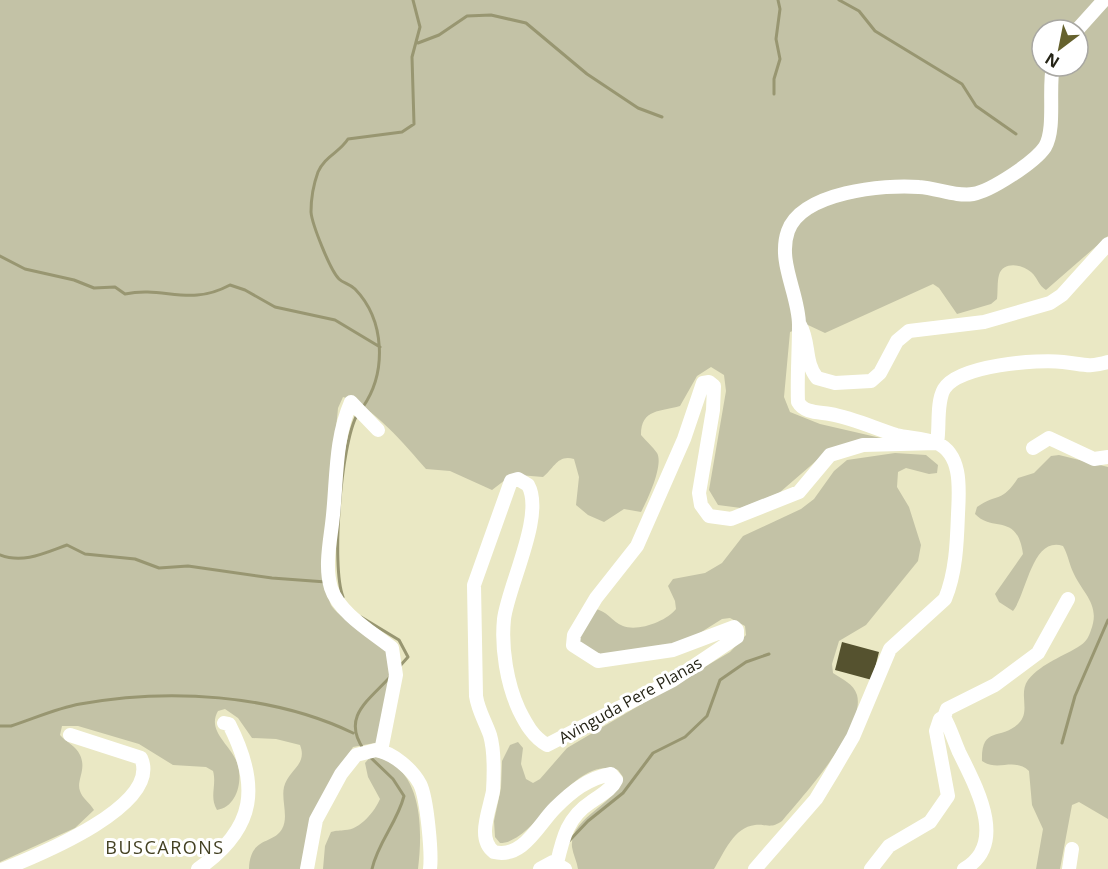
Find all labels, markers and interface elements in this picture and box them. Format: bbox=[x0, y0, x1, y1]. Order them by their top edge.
north arrow bbox=[1030, 18, 1090, 78]
text: N bbox=[1041, 48, 1063, 73]
street label: Avinguda Pere Planas bbox=[554, 651, 706, 749]
district label: BUSCARONS bbox=[105, 835, 225, 859]

